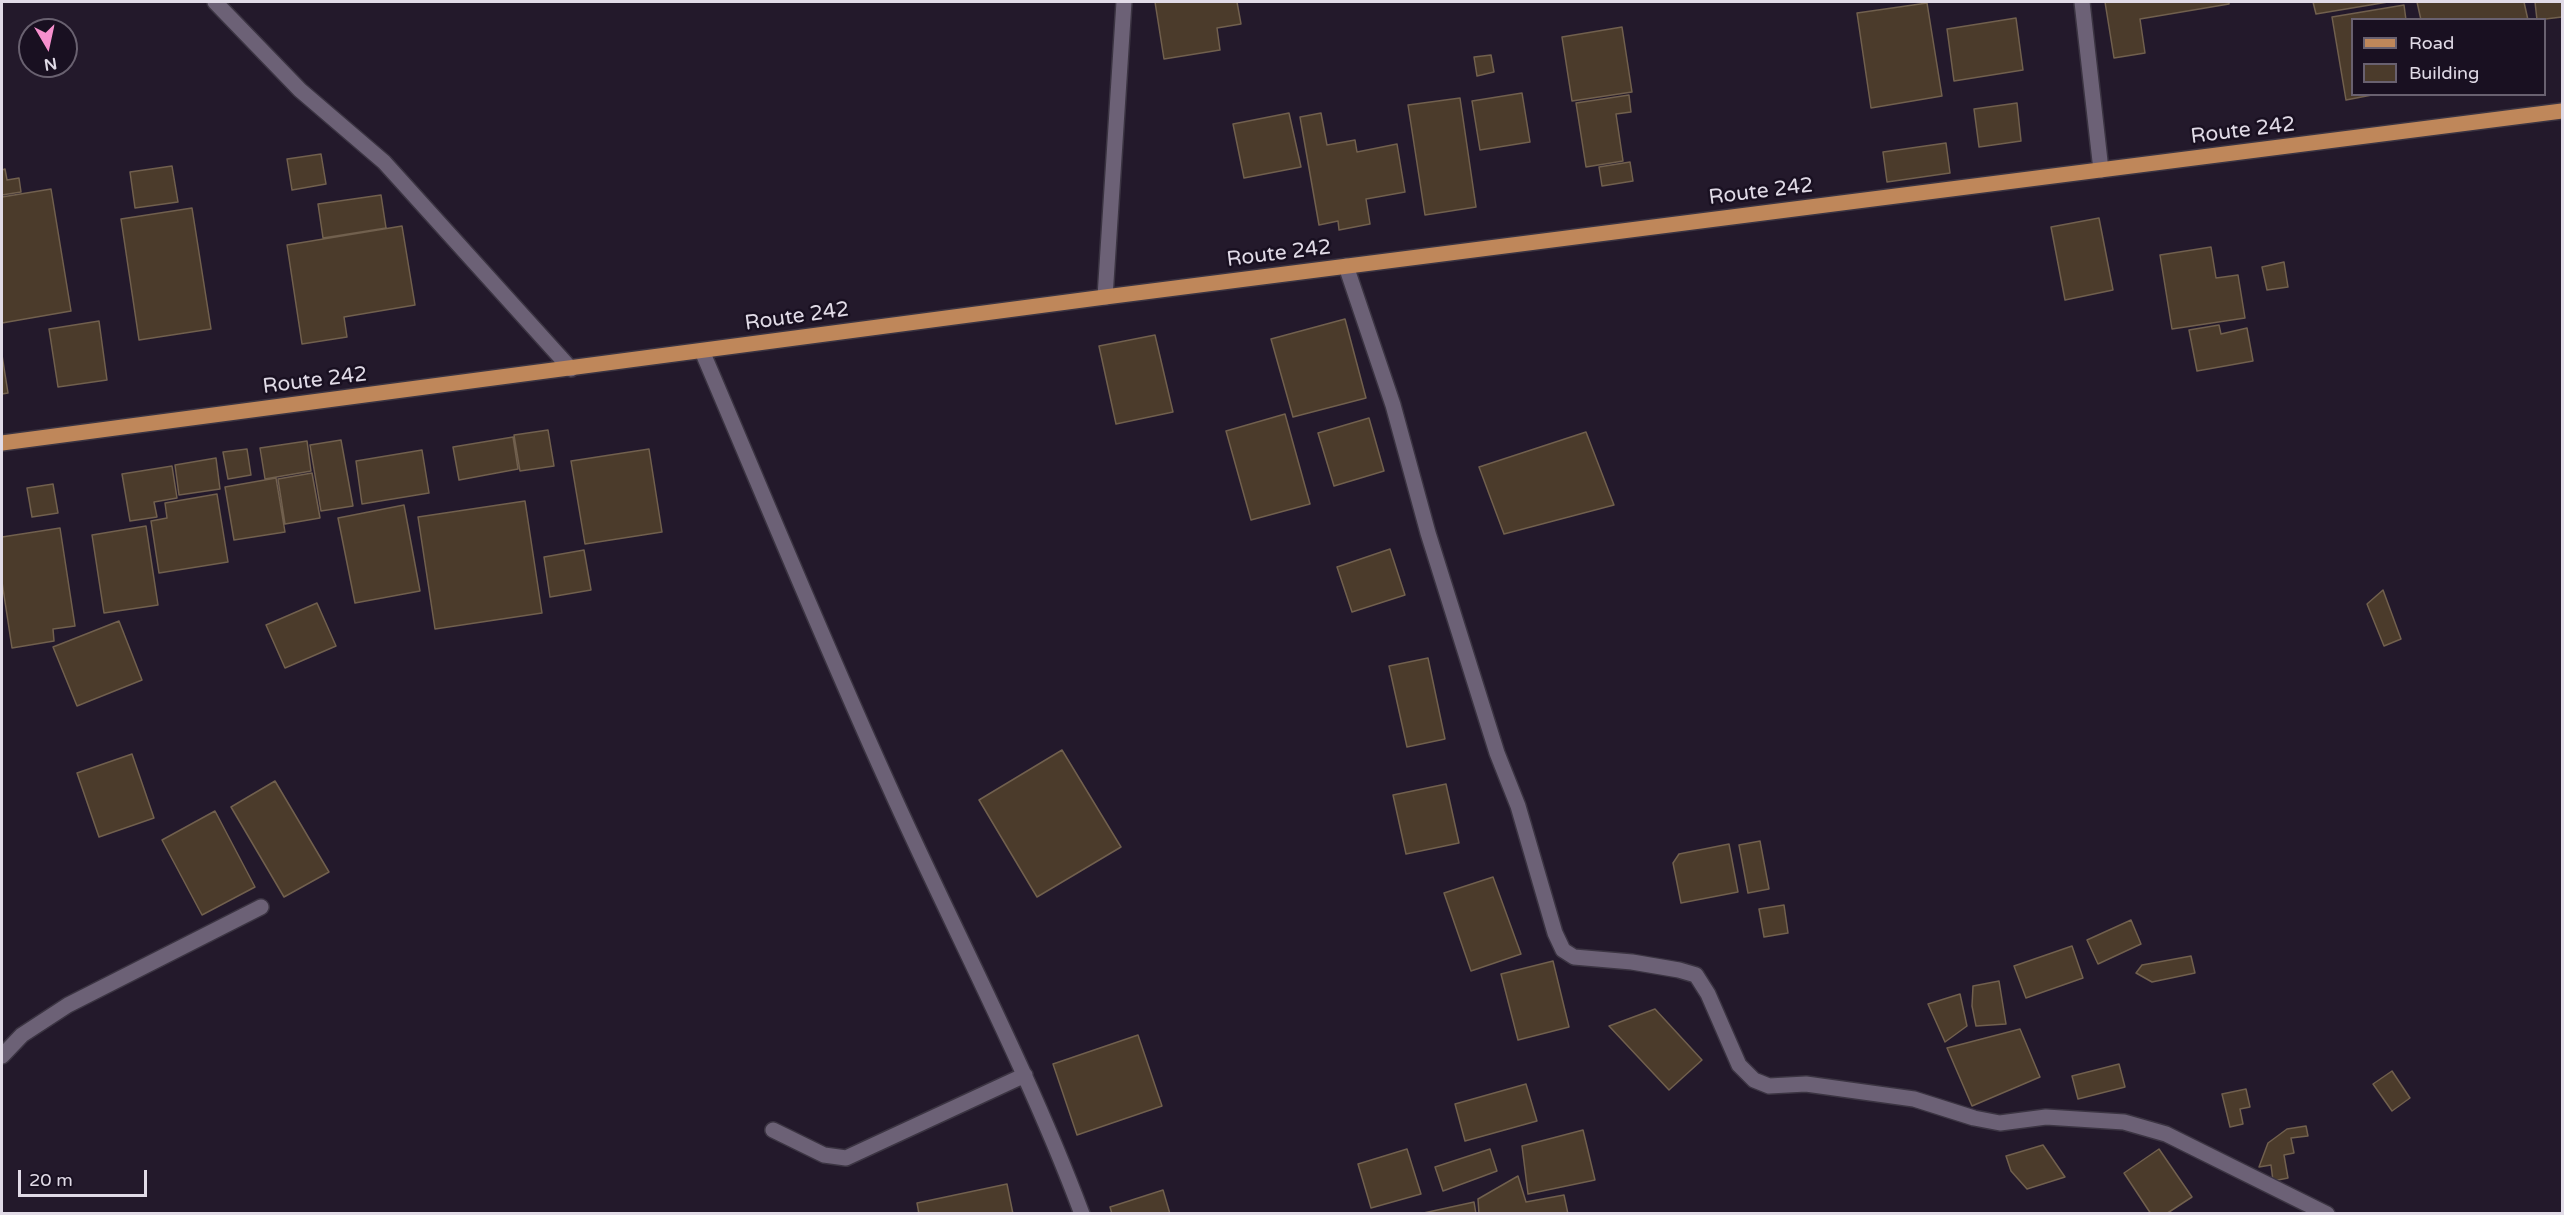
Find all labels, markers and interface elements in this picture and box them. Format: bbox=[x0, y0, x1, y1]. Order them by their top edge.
north arrow bbox=[18, 18, 78, 78]
legend bbox=[2351, 18, 2546, 96]
text: Road bbox=[2409, 32, 2454, 54]
text: N bbox=[43, 53, 58, 75]
text: Building bbox=[2409, 62, 2479, 84]
street label: Route 242 bbox=[2189, 112, 2297, 150]
street label: Route 242 bbox=[1707, 173, 1815, 211]
street label: Route 242 bbox=[1225, 235, 1333, 273]
street label: Route 242 bbox=[743, 297, 851, 337]
street label: Route 242 bbox=[261, 362, 369, 400]
scale bar bbox=[21, 1158, 150, 1196]
text: 20 m bbox=[29, 1169, 73, 1191]

